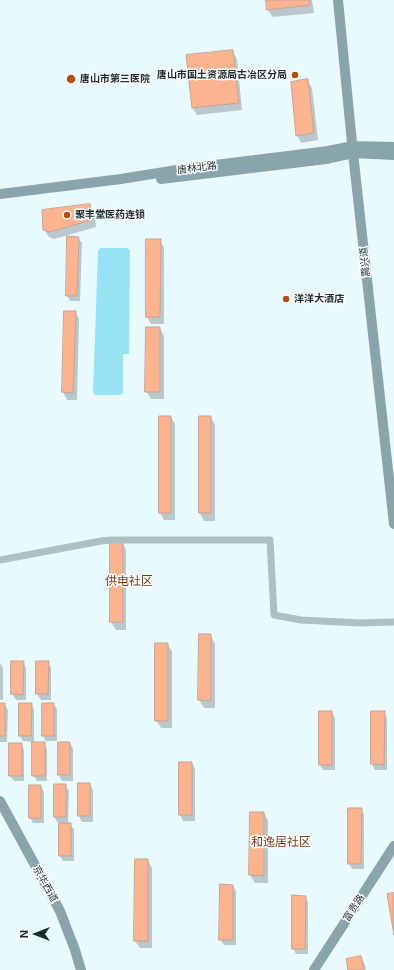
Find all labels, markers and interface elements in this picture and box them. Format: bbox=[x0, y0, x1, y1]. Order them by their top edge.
place label: 唐山市国土资源局古冶区分局 bbox=[157, 69, 287, 81]
marker: 唐山市国土资源局古冶区分局 bbox=[290, 70, 300, 80]
marker: 唐山市第三医院 bbox=[65, 73, 77, 85]
place label: 唐山市第三医院 bbox=[80, 73, 150, 85]
street label: 唐林北路 bbox=[176, 160, 218, 176]
place label: 聚丰堂医药连锁 bbox=[75, 209, 145, 221]
marker: 聚丰堂医药连锁 bbox=[62, 210, 72, 220]
street label: 震兴道 bbox=[357, 246, 373, 278]
place label: 洋洋大酒店 bbox=[294, 293, 344, 305]
marker: 洋洋大酒店 bbox=[281, 294, 291, 304]
district label: 供电社区 bbox=[105, 574, 153, 588]
district label: 和逸居社区 bbox=[251, 835, 311, 849]
street label: 京华西道 bbox=[30, 864, 60, 904]
street label: 富贵路 bbox=[341, 892, 367, 924]
north arrow bbox=[16, 914, 56, 954]
text: N bbox=[17, 930, 31, 938]

